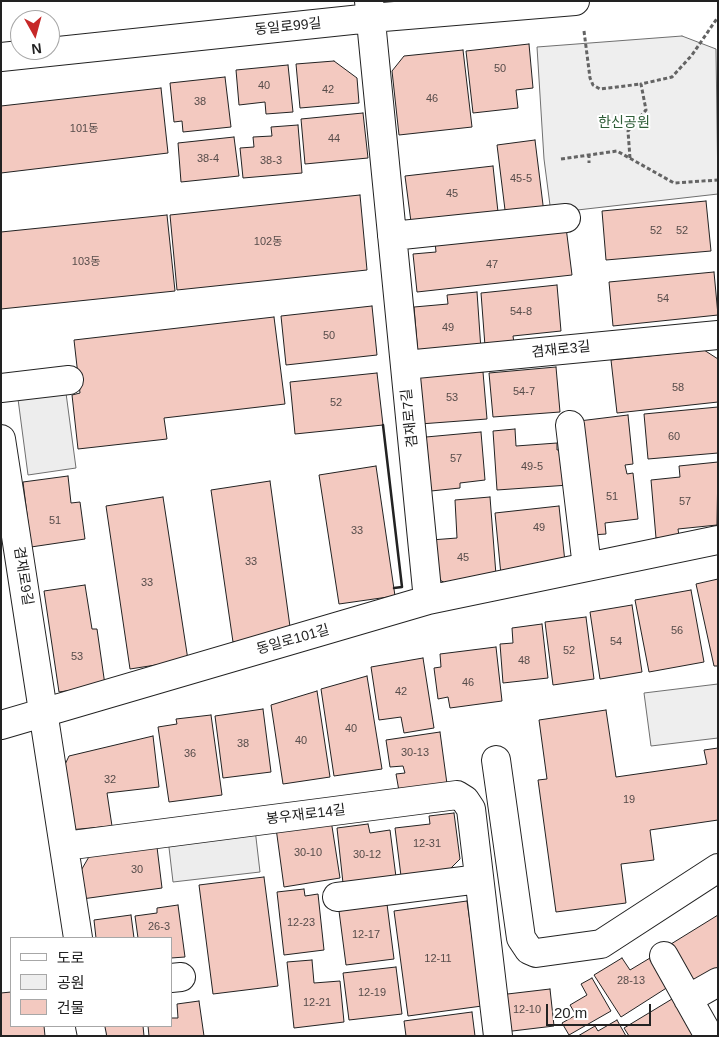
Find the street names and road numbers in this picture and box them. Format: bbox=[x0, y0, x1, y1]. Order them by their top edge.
street label: 동일로99길 bbox=[254, 15, 322, 39]
street label: 겸재로3길 bbox=[531, 339, 591, 361]
street label: 겸재로7길 bbox=[399, 388, 421, 448]
street label: 겸재로9길 bbox=[10, 545, 36, 607]
street label: 동일로101길 bbox=[255, 622, 331, 658]
street label: 봉우재로14길 bbox=[265, 802, 347, 828]

